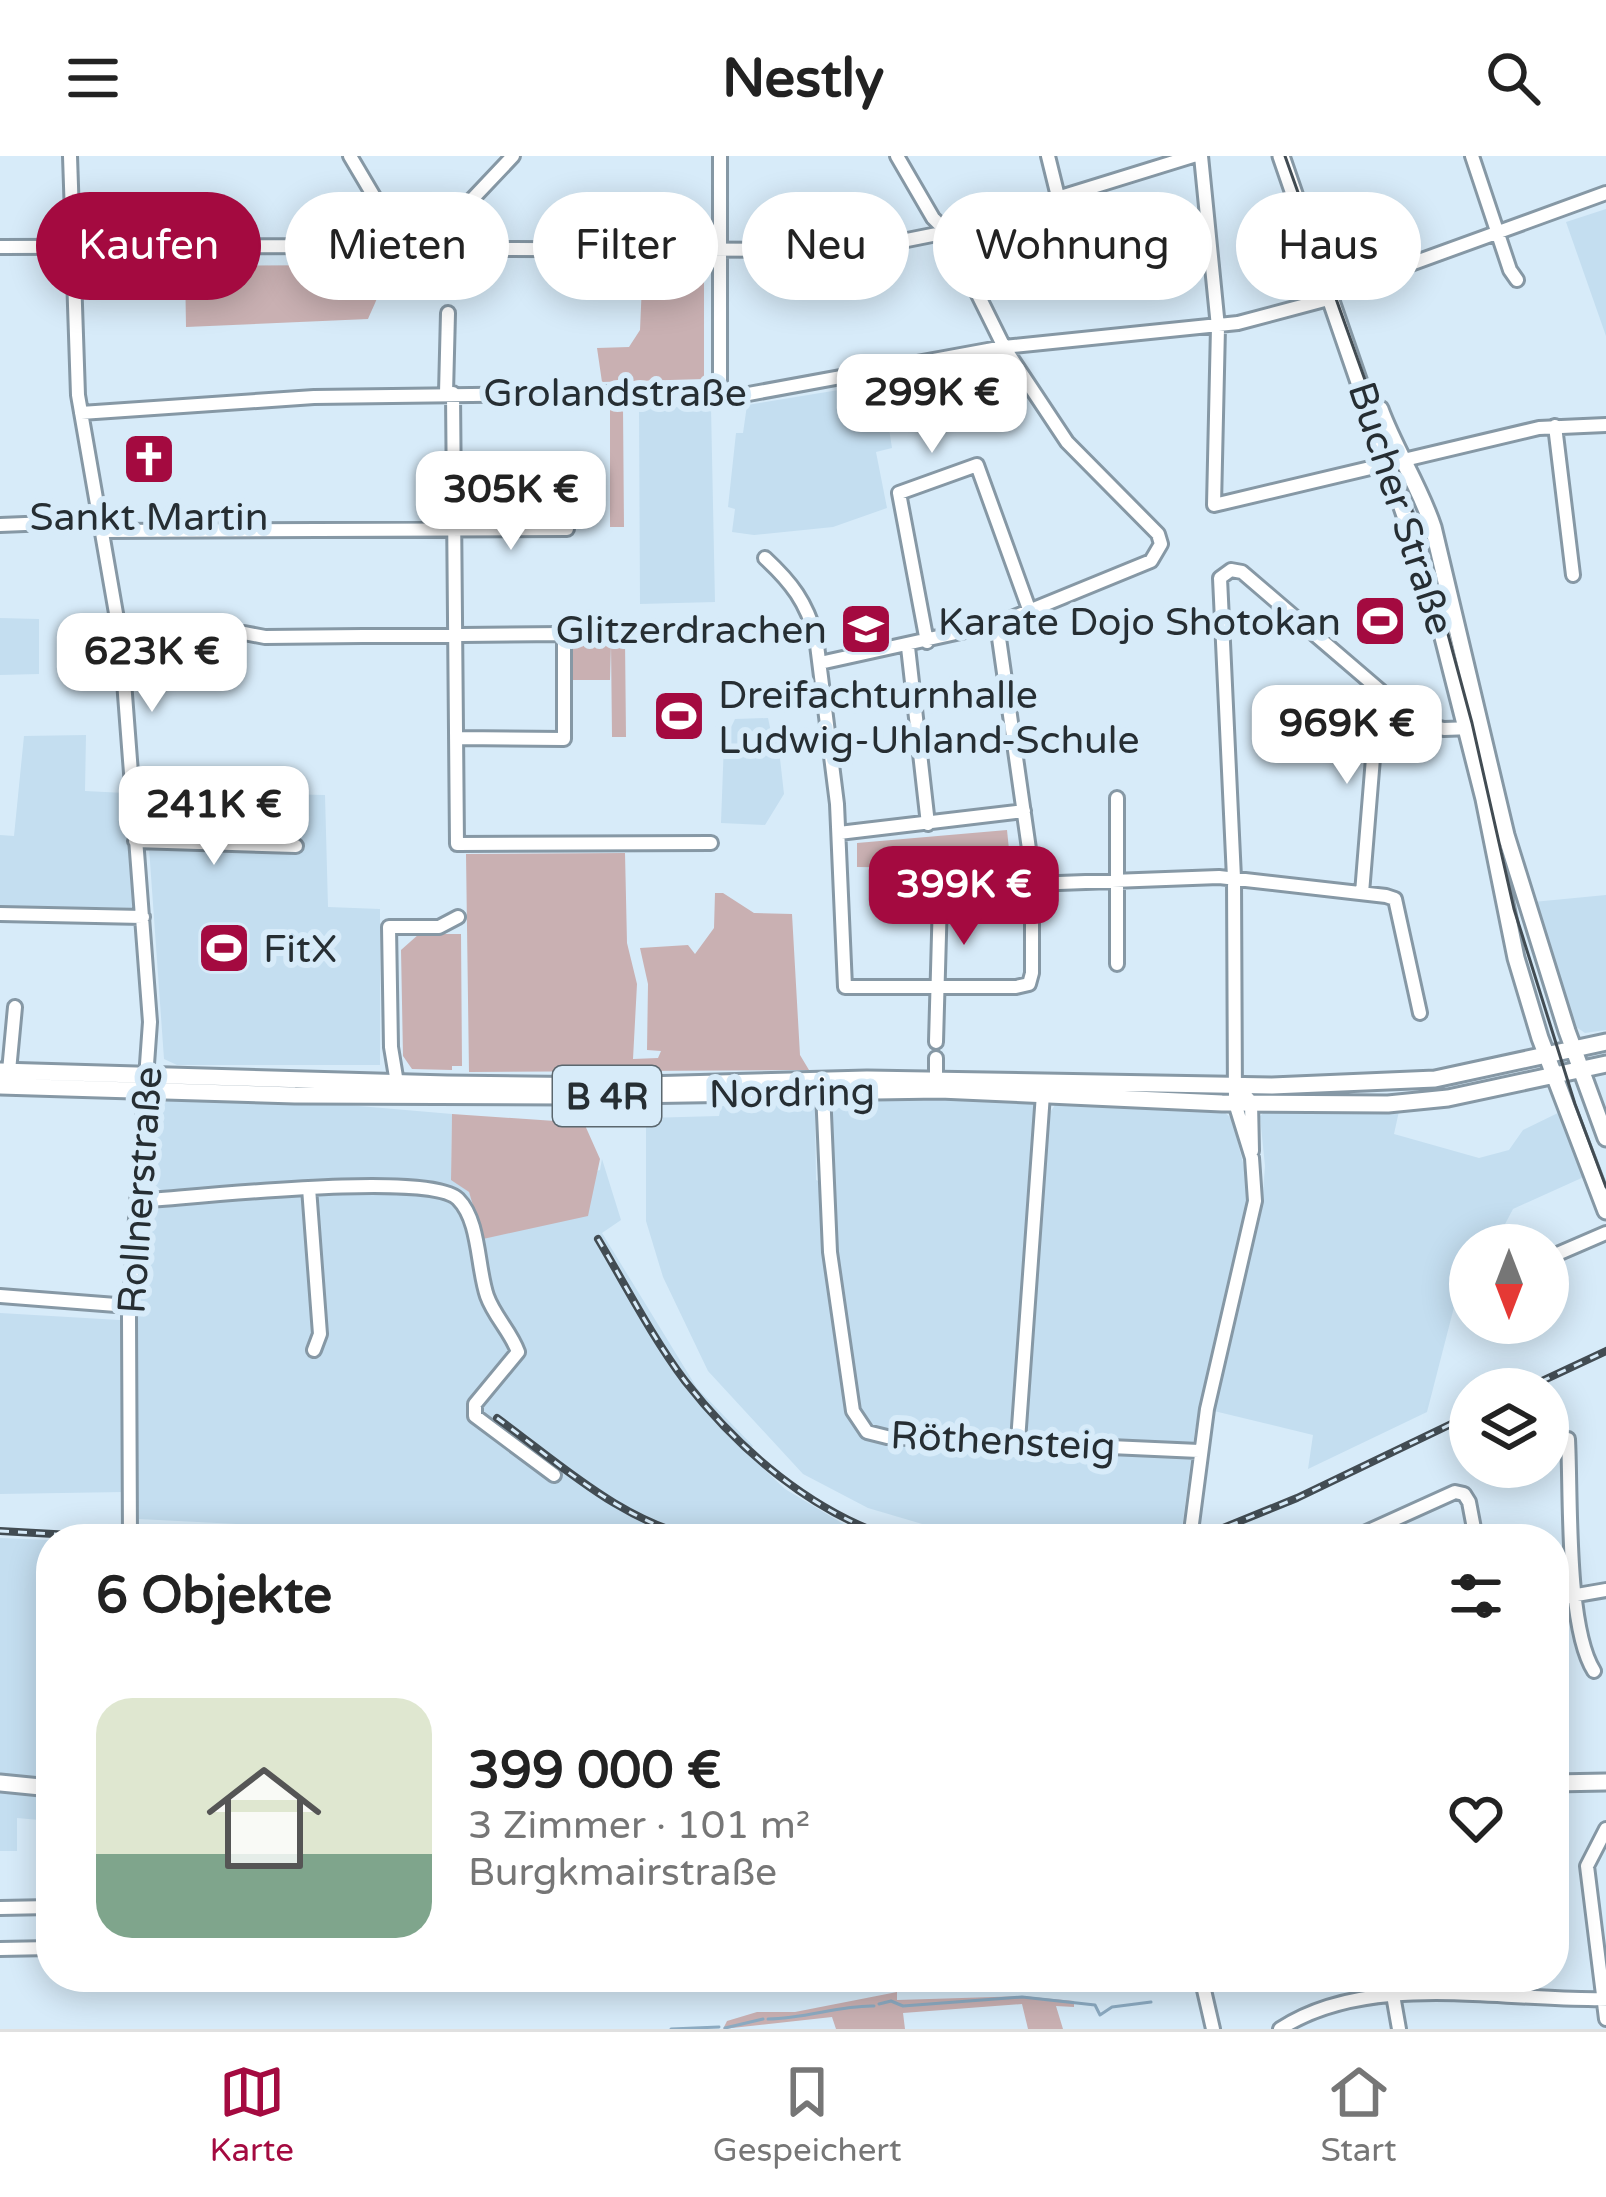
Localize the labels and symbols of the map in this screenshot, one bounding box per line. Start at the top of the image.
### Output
pin: 299K € [834,354,1030,456]
street label: Grolandstraße [483,370,747,417]
street label: Bucher Straße [1338,376,1464,641]
church icon: Sankt Martin [121,431,177,487]
pin: 305K € [413,451,609,553]
place label: Sankt Martin [30,494,268,541]
sports icon: Karate Dojo Shotokan [1352,593,1408,649]
place label: Karate Dojo Shotokan [938,599,1341,646]
school or university icon: Glitzerdrachen [838,601,894,657]
place label: Glitzerdrachen [555,607,827,654]
pin: 623K € [54,613,250,715]
place label: Dreifachturnhalle Ludwig-Uhland-Schule [718,672,1140,764]
pin: 969K € [1249,685,1445,787]
sports icon: Dreifachturnhalle Ludwig-Uhland-Schule [651,688,707,744]
pin: 241K € [116,766,312,868]
pin: 399K € [866,846,1062,948]
sports icon: FitX [196,920,252,976]
place label: FitX [263,926,337,973]
street label: Rollnerstraße [108,1065,173,1315]
road number: B 4R [553,1066,661,1126]
street label: Nordring [708,1069,876,1118]
north arrow [1449,1224,1569,1344]
street label: Röthensteig [889,1412,1117,1471]

